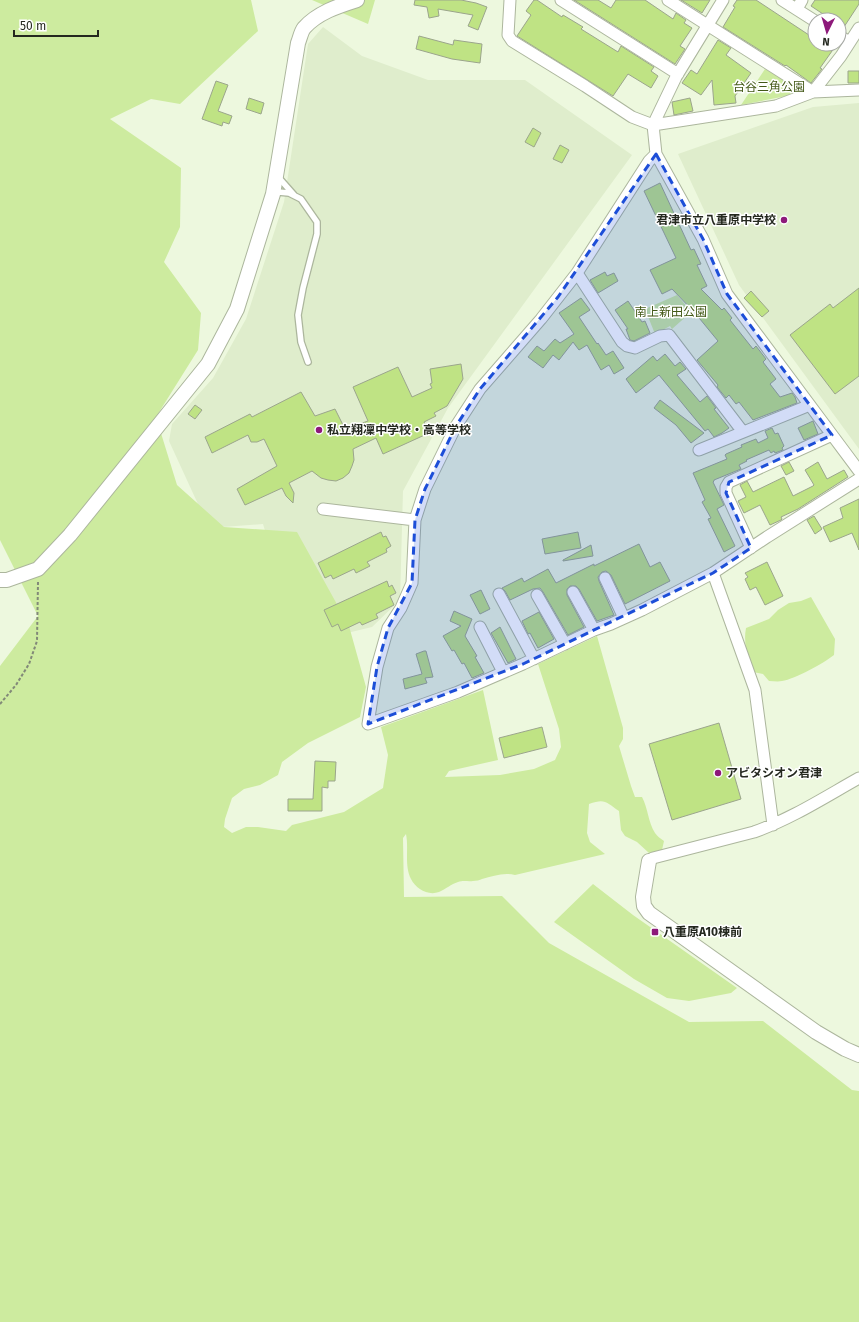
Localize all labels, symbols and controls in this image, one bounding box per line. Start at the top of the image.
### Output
scale bar [14,12,98,38]
north arrow [807,12,847,52]
text: 50 m [20,19,46,33]
text: N [822,35,830,48]
park label: 台谷三角公園 [733,80,805,94]
place label: 君津市立八重原中学校 [656,213,776,227]
marker: 君津市立八重原中学校 [779,215,789,225]
park label: 南上新田公園 [635,305,707,319]
place label: 私立翔凜中学校・高等学校 [327,423,471,437]
marker: 私立翔凜中学校・高等学校 [314,425,324,435]
place label: アビタシオン君津 [726,766,822,780]
marker: アビタシオン君津 [713,768,723,778]
place label: 八重原A10棟前 [663,925,742,939]
marker: 八重原A10棟前 [650,927,660,937]

